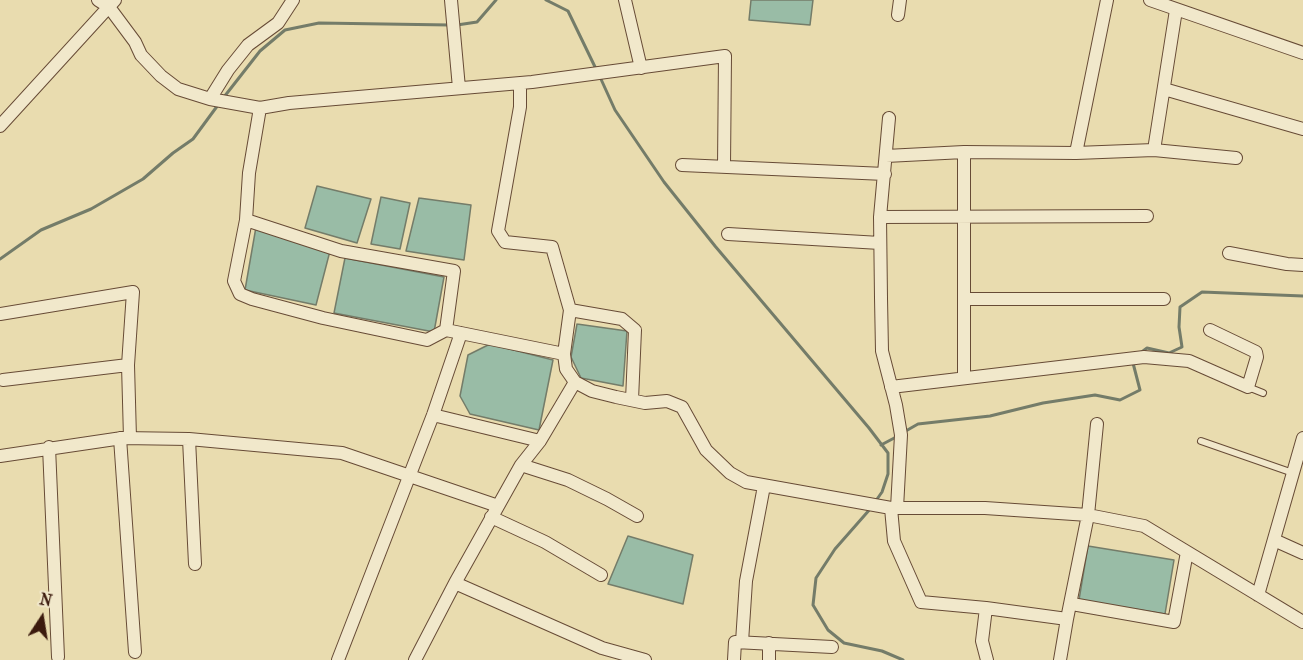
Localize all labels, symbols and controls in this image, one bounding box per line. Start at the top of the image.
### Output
north arrow [12,588,72,648]
text: N [38,589,54,610]

